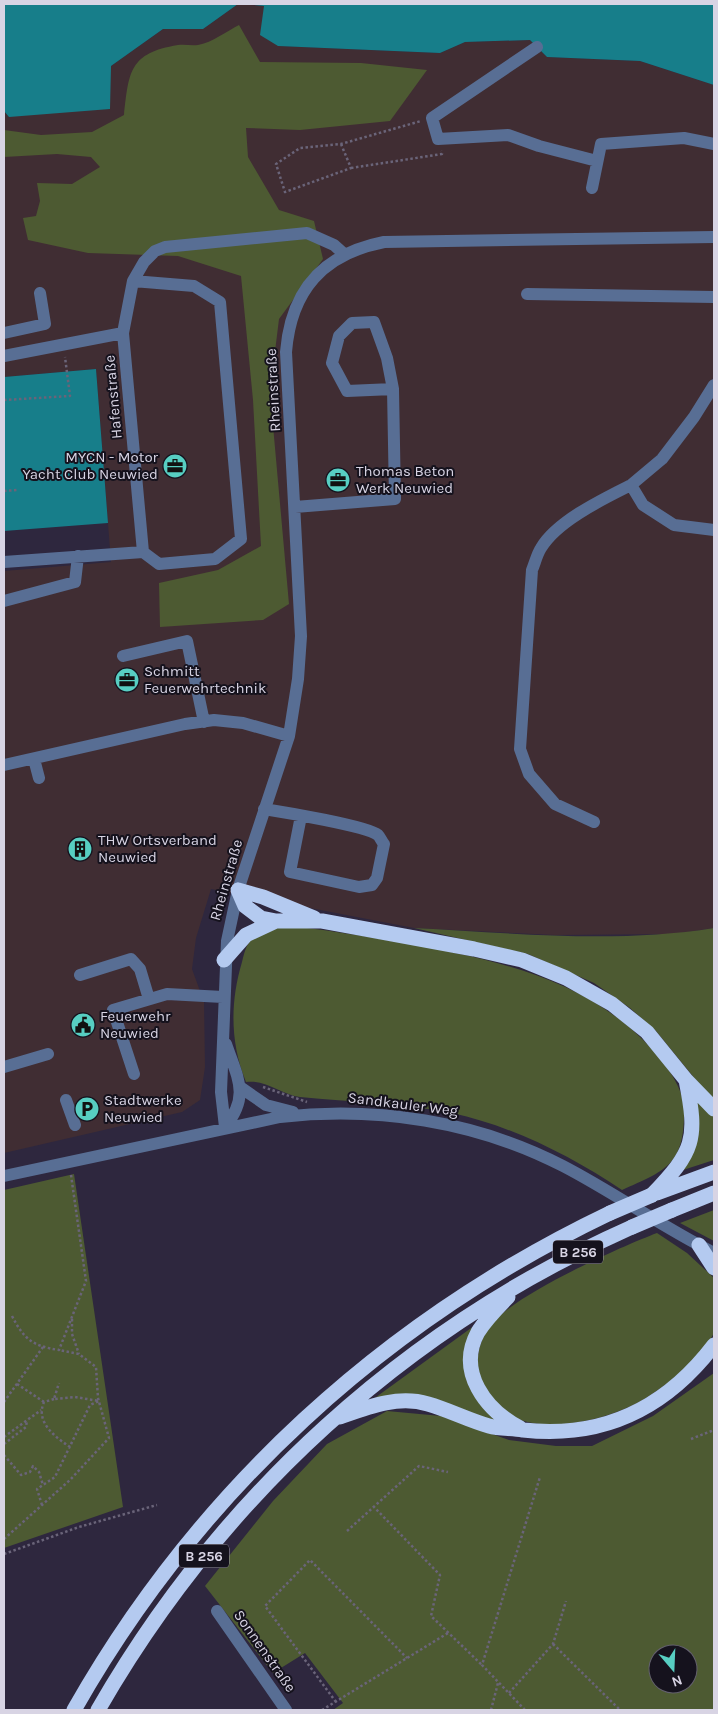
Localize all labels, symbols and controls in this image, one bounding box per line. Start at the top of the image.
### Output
street label: Rheinstraße [262,348,284,432]
street label: Hafenstraße [100,354,126,440]
place label: MYCN - Motor Yacht Club Neuwied [23,448,159,483]
office icon: MYCN - Motor Yacht Club Neuwied [162,453,188,479]
place label: Thomas Beton Werk Neuwied [356,462,454,497]
office icon: Thomas Beton Werk Neuwied [325,467,351,493]
place label: Schmitt Feuerwehrtechnik [144,662,267,697]
office icon: Schmitt Feuerwehrtechnik [114,667,140,693]
place label: THW Ortsverband Neuwied [98,831,217,866]
building icon: THW Ortsverband Neuwied [67,836,93,862]
street label: Rheinstraße [206,837,246,923]
place label: Feuerwehr Neuwied [100,1007,171,1042]
public building icon: Feuerwehr Neuwied [70,1012,96,1038]
street label: Sandkauler Weg [347,1088,460,1120]
place label: Stadtwerke Neuwied [104,1091,182,1126]
parking icon: Stadtwerke Neuwied [74,1096,100,1122]
road number: B 256 [553,1240,603,1264]
road number: B 256 [179,1544,229,1568]
street label: Sonnenstraße [230,1606,300,1696]
north arrow [648,1644,698,1694]
text: N [670,1671,685,1690]

